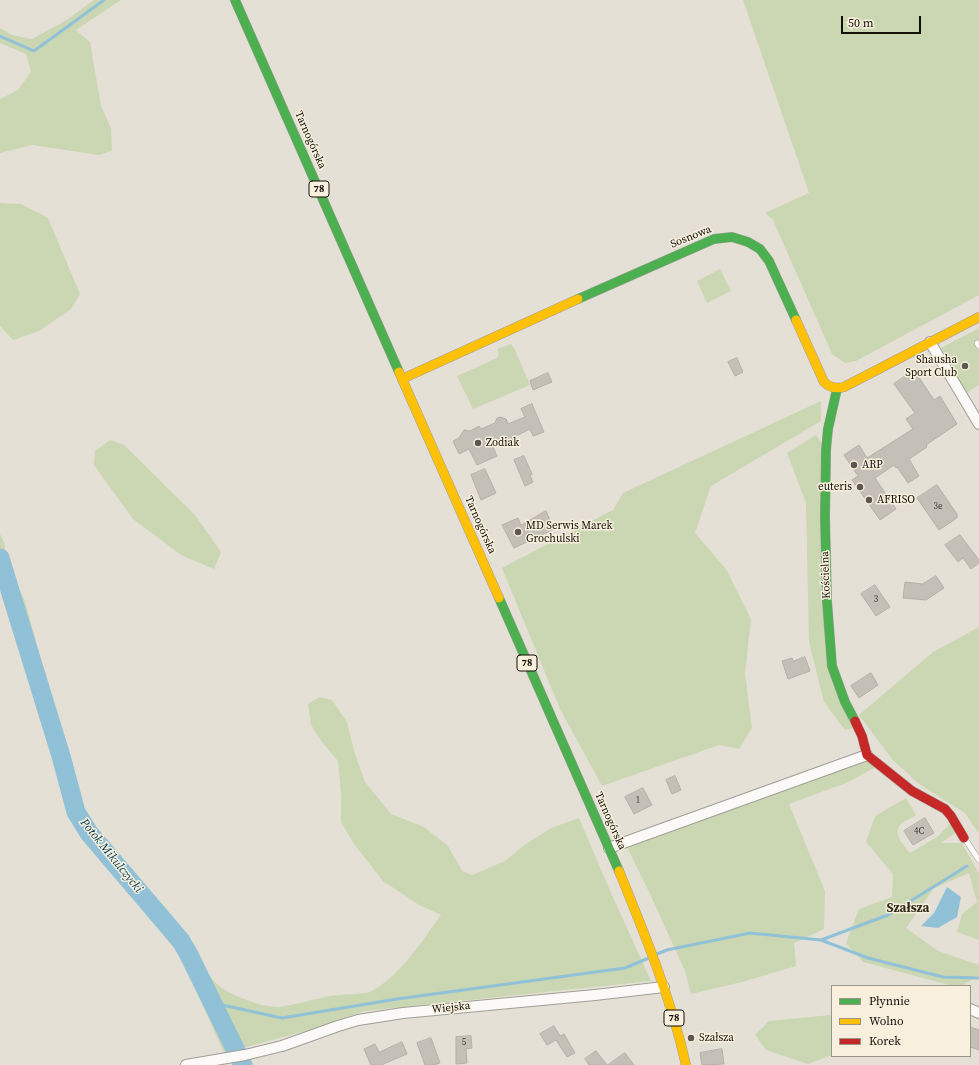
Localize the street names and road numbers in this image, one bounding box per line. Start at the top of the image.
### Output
street label: Tarnogórska [291,109,329,171]
road number: 78 [309,181,329,197]
street label: Sosnowa [669,223,713,251]
street label: Tarnogórska [461,494,499,556]
street label: Kościelna [819,551,833,599]
road number: 78 [517,655,537,671]
street label: Tarnogórska [591,790,629,852]
street label: Wiejska [431,999,471,1017]
road number: 78 [664,1010,684,1026]

